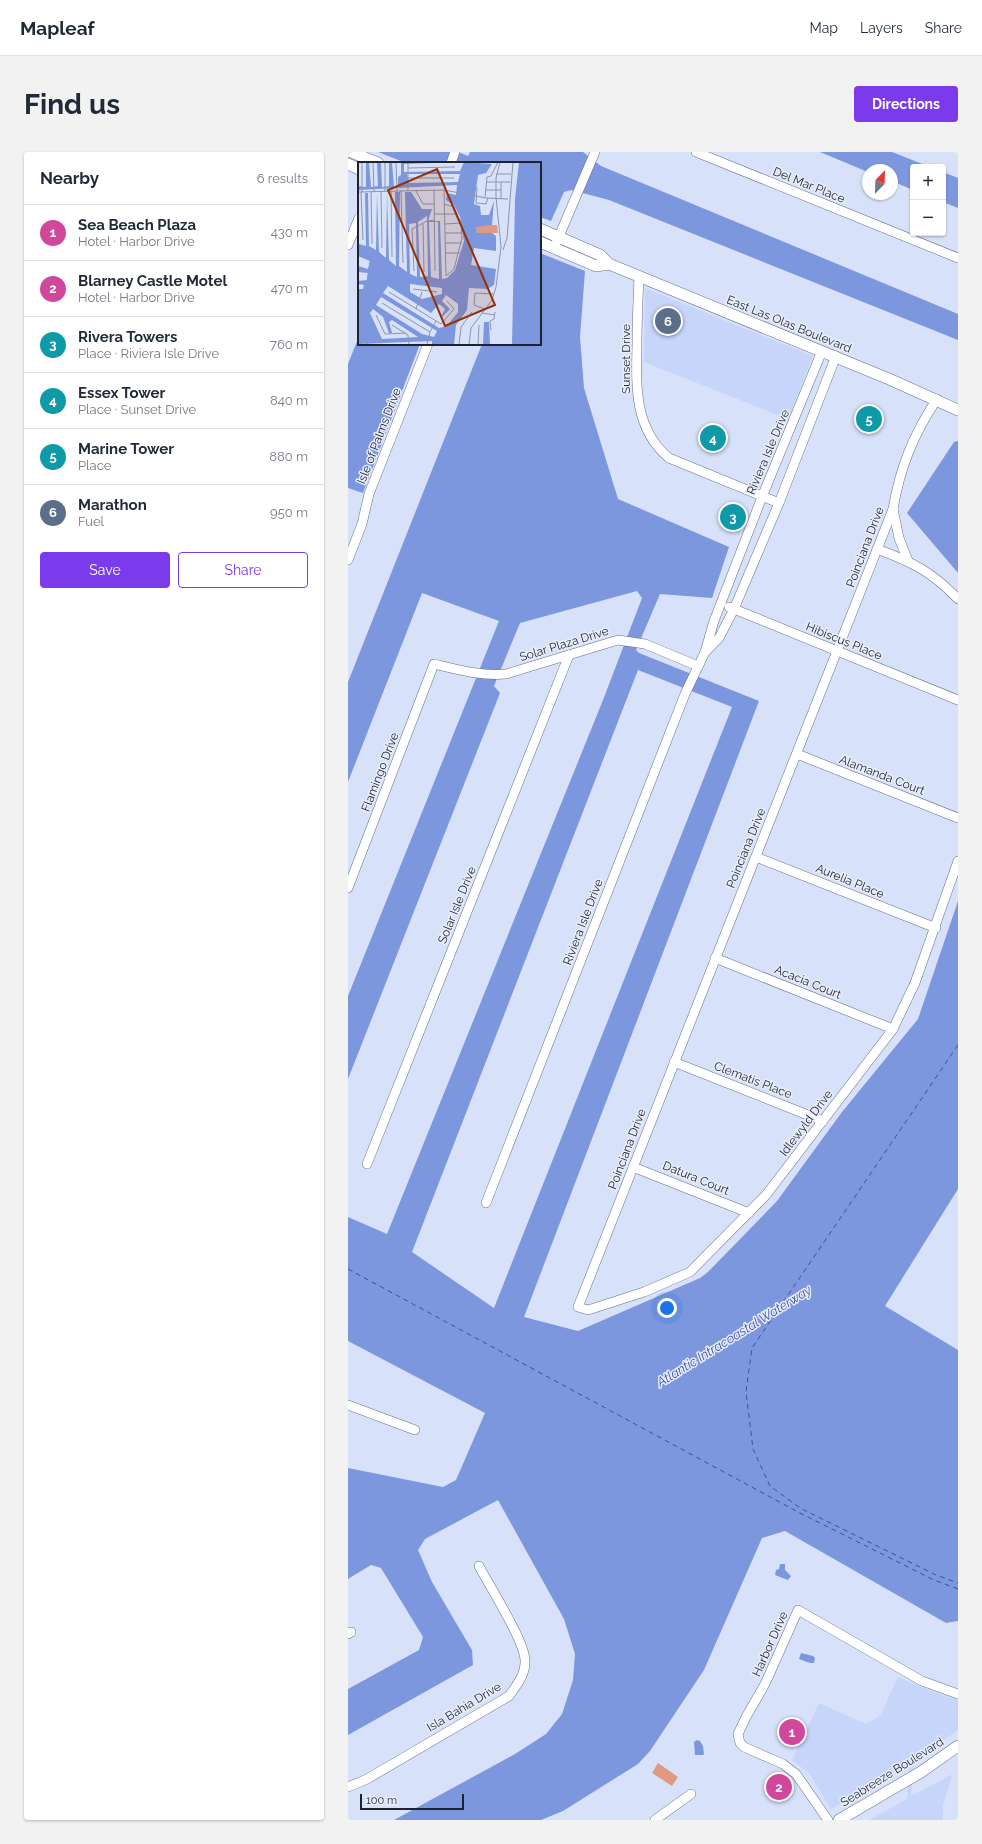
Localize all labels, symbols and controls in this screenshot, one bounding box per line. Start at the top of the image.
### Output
text: Mapleaf [20,17,95,39]
text: Map [810,20,838,36]
text: Layers [860,20,903,36]
text: Share [925,20,962,36]
button: Directions [854,86,958,122]
text: Find us [24,88,120,121]
inset map [358,162,541,345]
street label: Del Mar Place [771,164,847,206]
north arrow [862,164,898,200]
map controls [910,164,946,236]
button: + [910,164,946,200]
text: Nearby [40,168,99,188]
text: 6 results [257,171,308,186]
button: − [910,200,946,236]
text: Sea Beach Plaza [78,216,196,234]
text: 1 [50,225,56,240]
text: 430 m [271,225,308,240]
text: Hotel · Harbor Drive [78,234,195,249]
text: Blarney Castle Motel [78,272,227,290]
text: 2 [49,281,57,296]
text: 470 m [271,281,308,296]
text: Hotel · Harbor Drive [78,290,195,305]
street label: East Las Olas Boulevard [725,293,853,355]
pin: 6 [655,306,681,336]
street label: Sunset Drive [619,324,633,394]
text: Rivera Towers [78,328,177,346]
text: 3 [49,337,57,352]
text: 760 m [270,337,308,352]
text: Place · Riviera Isle Drive [78,346,219,361]
text: Essex Tower [78,384,165,402]
street label: Isle of Palms Drive [354,386,404,486]
text: 4 [49,393,57,408]
text: 840 m [270,393,308,408]
text: Place · Sunset Drive [78,402,196,417]
pin: 5 [856,404,882,434]
street label: Riviera Isle Drive [744,407,792,497]
pin: 4 [700,423,726,453]
text: Marine Tower [78,440,174,458]
text: 5 [49,449,57,464]
text: 880 m [269,449,308,464]
text: Place [78,458,111,473]
text: Marathon [78,496,147,514]
pin: 3 [720,502,746,532]
text: 6 [49,505,57,520]
text: 950 m [270,505,308,520]
street label: Poinciana Drive [843,505,887,589]
text: Fuel [78,514,104,529]
button: Save [40,552,170,588]
button: Share [178,552,308,588]
street label: Hibiscus Place [804,619,884,663]
street label: Solar Plaza Drive [518,624,610,664]
street label: Flamingo Drive [358,730,402,814]
street label: Alamanda Court [837,752,927,798]
street label: Poinciana Drive [724,806,768,890]
street label: Aurelia Place [814,861,886,901]
street label: Solar Isle Drive [435,864,479,946]
street label: Riviera Isle Drive [560,877,606,967]
street label: Acacia Court [773,962,843,1002]
street label: Clematis Place [712,1059,794,1101]
street label: Idlewyld Drive [777,1087,835,1159]
street label: Poinciana Drive [605,1107,649,1191]
street label: Datura Court [661,1158,731,1198]
water label: Atlantic Intracoastal Waterway [653,1282,815,1390]
your location [657,1298,677,1318]
street label: Harbor Drive [749,1609,791,1679]
street label: Isla Bahia Drive [424,1679,504,1735]
pin: 1 [779,1717,805,1747]
street label: Seabreeze Boulevard [838,1735,946,1809]
pin: 2 [766,1772,792,1802]
scale bar [360,1792,464,1811]
text: 100 m [366,1794,397,1807]

